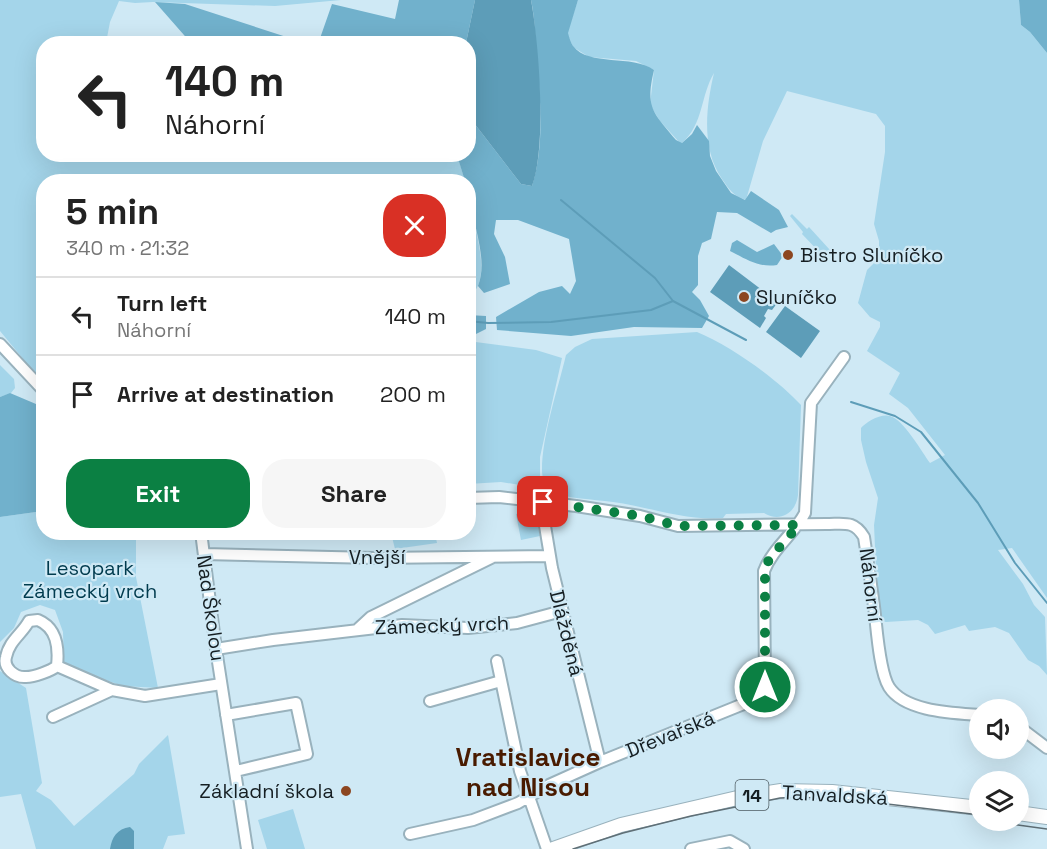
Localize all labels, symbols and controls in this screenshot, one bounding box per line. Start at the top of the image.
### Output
text: 140 m [165,55,284,108]
icon: left [66,60,144,138]
text: Náhorní [165,107,265,142]
text: 5 min [66,189,159,235]
button: close [383,194,446,257]
text: 340 m · 21:32 [66,235,189,261]
place label: Bistro Sluníčko [800,242,943,268]
marker: Bistro Sluníčko [781,248,795,262]
place label: Sluníčko [756,284,837,310]
text: Turn left [117,289,207,317]
marker: Sluníčko [737,290,751,304]
icon: left [66,300,99,333]
text: 140 m [384,302,446,330]
text: Náhorní [117,317,191,343]
icon: arrive [66,378,99,411]
text: Arrive at destination [117,380,334,408]
text: 200 m [380,380,446,408]
button: Exit [66,459,250,528]
button: Share [262,459,446,528]
pin [517,476,568,527]
icon: arrive [526,485,559,518]
street label: Vnější [349,544,405,570]
street label: Náhorní [854,547,888,623]
street label: Nad Školou [191,553,231,663]
park label: Lesopark Zámecký vrch [23,555,157,604]
street label: Dlážděná [544,587,590,679]
street label: Zámecký vrch [374,610,510,640]
position arrow [733,655,797,719]
map controls [969,699,1029,831]
button: sound [969,699,1029,759]
street label: Dřevařská [622,704,718,764]
district label: Vratislavice nad Nisou [456,740,600,804]
button: layers [969,771,1029,831]
place label: Základní škola [199,778,334,804]
street label: Tanvaldská [781,779,889,811]
road number: 14 [736,780,768,810]
marker: Základní škola [339,784,353,798]

